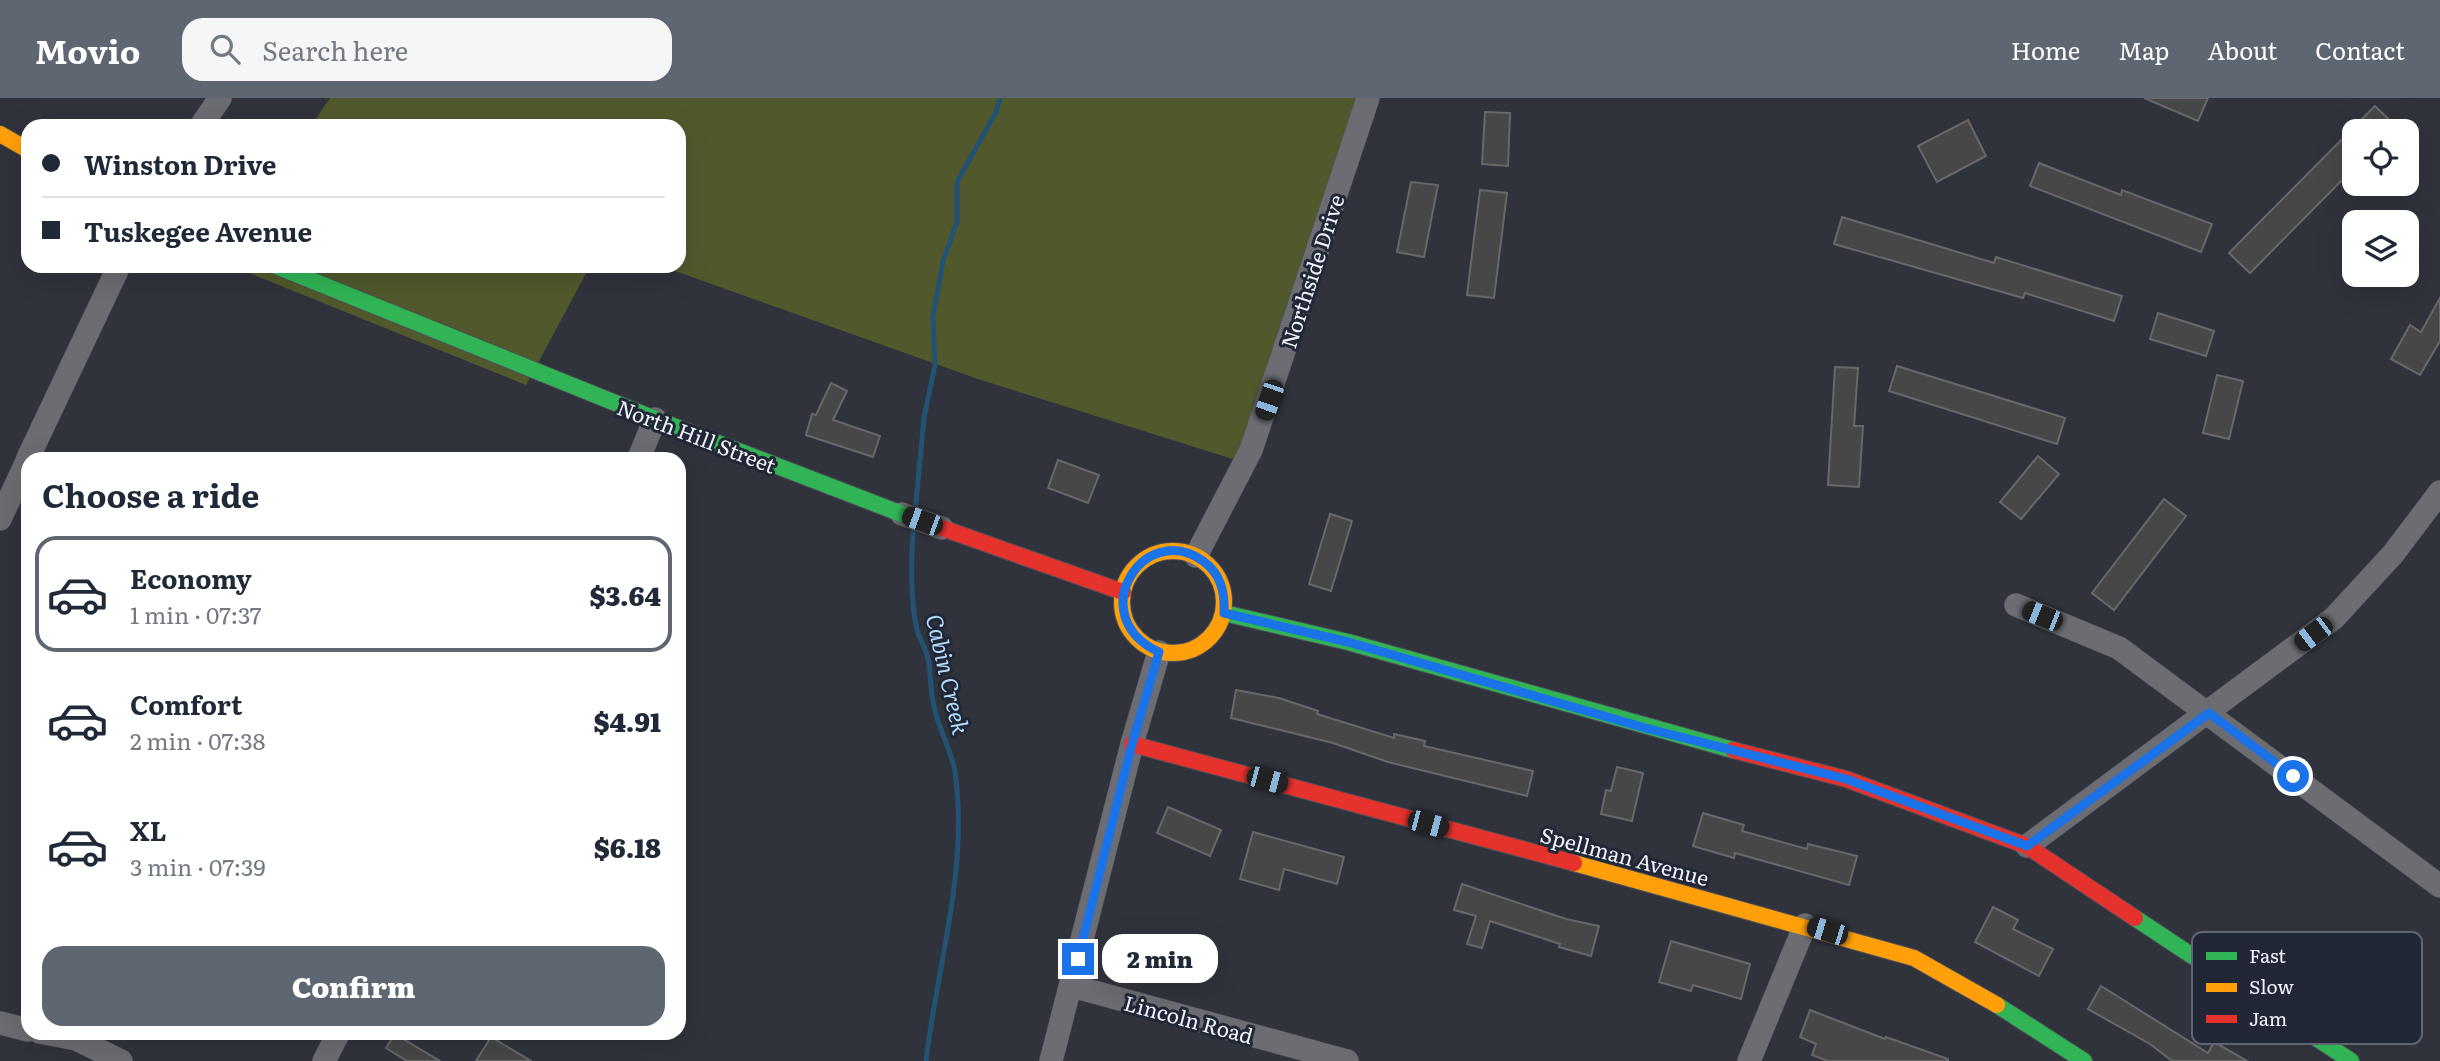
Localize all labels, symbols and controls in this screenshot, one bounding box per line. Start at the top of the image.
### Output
search box [182,18,672,81]
text: Movio [35,25,140,74]
icon: search [206,30,244,68]
text: Search here [262,30,408,69]
text: Home [2011,32,2080,67]
text: Map [2118,32,2169,67]
text: About [2207,32,2277,67]
text: Contact [2315,32,2405,67]
map controls [2342,119,2419,287]
button: locate [2342,119,2419,196]
text: Winston Drive [84,144,277,183]
street label: Northside Drive [1272,190,1351,352]
button: layers [2342,210,2419,287]
text: Tuskegee Avenue [84,211,312,250]
car [1253,377,1286,423]
street label: North Hill Street [613,390,781,480]
text: Choose a ride [42,470,259,518]
car [899,504,946,538]
text: Economy [130,558,252,597]
icon: car [46,563,109,626]
text: $3.64 [589,575,661,614]
text: 1 min · 07:37 [130,597,261,631]
car [2019,598,2066,634]
water label: Cabin Creek [919,610,979,738]
car [2290,613,2337,655]
text: Comfort [130,684,242,723]
icon: car [46,689,109,752]
text: $4.91 [593,701,661,740]
text: 2 min · 07:38 [130,723,265,757]
route start [2277,760,2309,792]
car [1244,764,1291,796]
car [1405,808,1452,840]
text: XL [130,810,167,849]
icon: car [46,815,109,878]
street label: Spellman Avenue [1537,818,1713,892]
text: $6.18 [594,827,661,866]
text: 3 min · 07:39 [130,849,266,883]
car [1804,915,1851,947]
legend [2192,932,2422,1044]
callout: 2 min [1102,934,1218,984]
text: 2 min [1127,941,1193,975]
text: Fast [2249,941,2286,969]
route end [1062,943,1094,975]
button: Confirm [42,946,665,1026]
text: Slow [2249,972,2294,1000]
street label: Lincoln Road [1121,986,1257,1050]
text: Jam [2249,1004,2287,1032]

